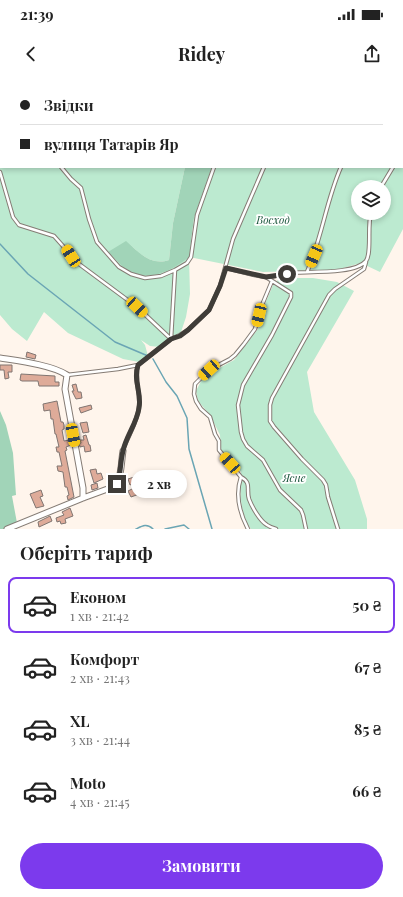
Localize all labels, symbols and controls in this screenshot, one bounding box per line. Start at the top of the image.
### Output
text: 21:39 [20,4,54,24]
text: Ridey [178,42,225,66]
icon: back [20,43,42,65]
icon: share [361,43,383,65]
text: Звідки [44,95,94,115]
text: вулиця Татарів Яр [44,134,179,154]
map controls [351,180,391,220]
button: layers [351,180,391,220]
park label: Восход [255,212,290,227]
car [59,243,83,269]
car [304,243,324,269]
route start [278,265,296,283]
car [124,294,150,320]
car [250,302,268,328]
car [196,358,222,382]
car [65,422,81,448]
car [218,450,242,476]
callout: 2 хв [131,470,187,498]
park label: Ясне [282,470,306,485]
route end [108,475,126,493]
text: 2 хв [147,475,171,492]
text: Оберіть тариф [20,541,153,565]
icon: car [22,587,58,623]
text: Економ [70,587,126,607]
text: 50 ₴ [353,595,381,615]
text: 1 хв · 21:42 [70,607,129,624]
icon: car [22,649,58,685]
text: Комфорт [70,649,139,669]
text: 67 ₴ [354,657,381,677]
text: 2 хв · 21:43 [70,669,130,686]
icon: car [22,711,58,747]
text: XL [70,711,90,731]
text: 85 ₴ [354,719,381,739]
text: 3 хв · 21:44 [70,731,130,748]
icon: car [22,773,58,809]
text: Moto [70,773,106,793]
text: 66 ₴ [352,781,381,801]
text: 4 хв · 21:45 [70,793,130,810]
button: Замовити [20,843,383,889]

